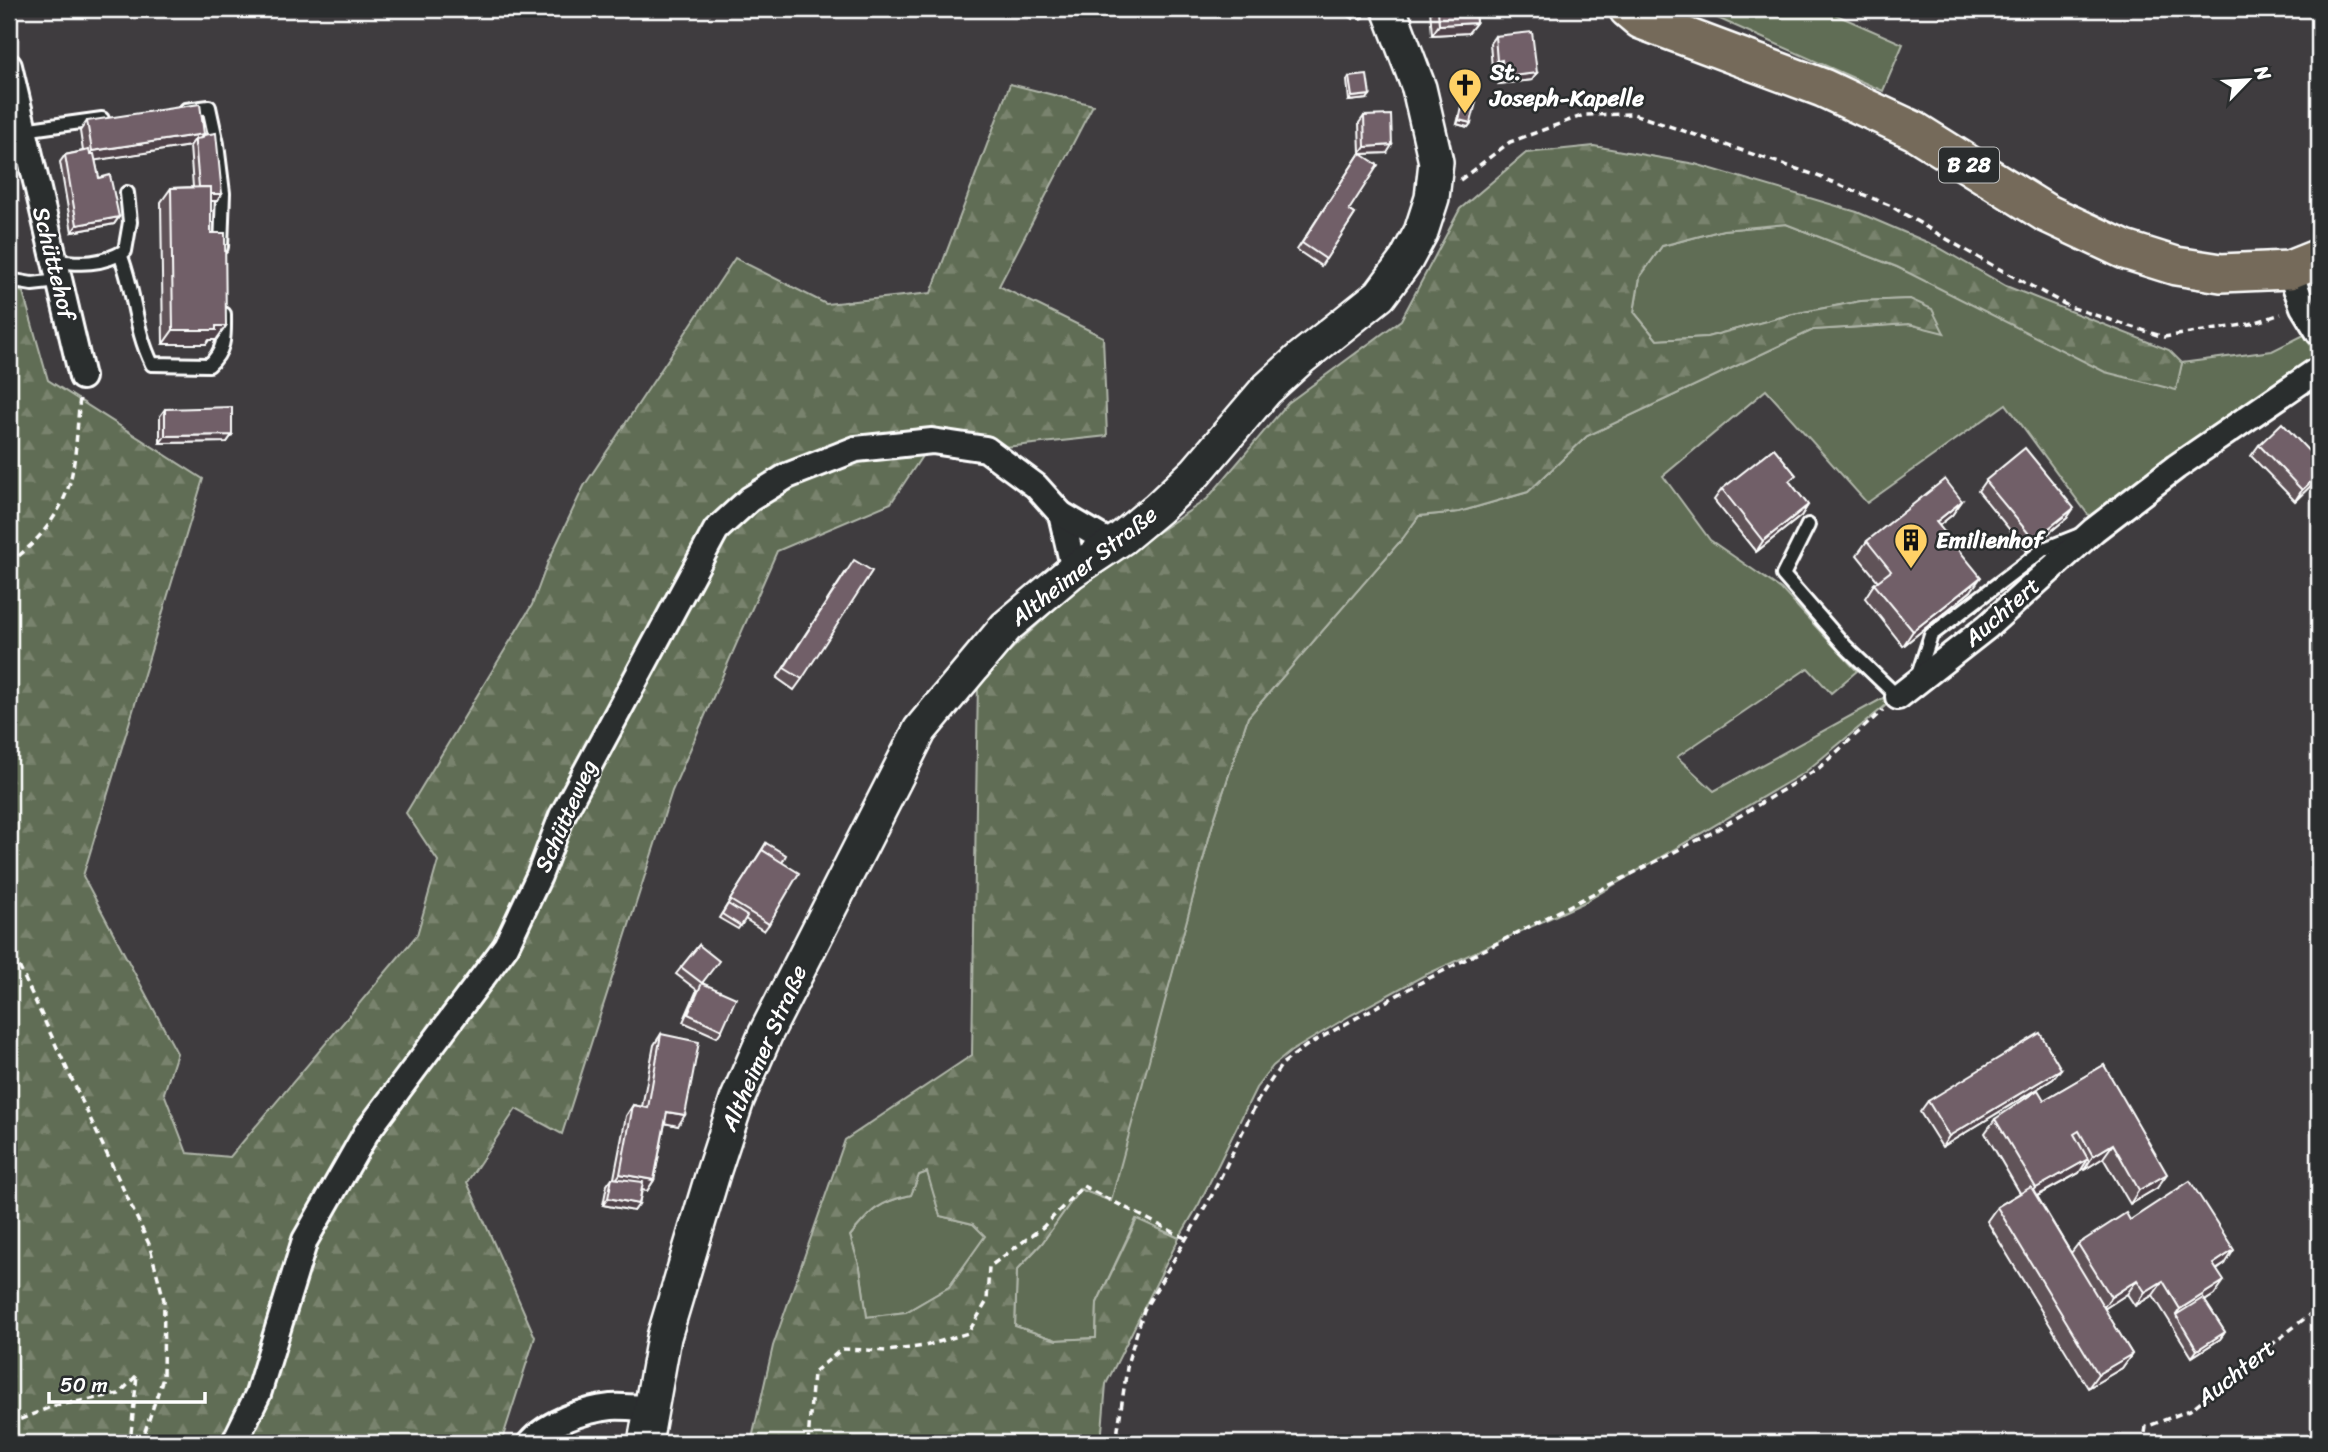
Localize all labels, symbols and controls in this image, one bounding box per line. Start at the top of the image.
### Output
north arrow [2212,46,2282,116]
place label: St. Joseph-Kapelle [1488,52,1644,119]
text: N [2245,59,2281,87]
church icon: St. Joseph-Kapelle [1446,66,1484,115]
road number: B 28 [1939,148,1999,182]
street label: Schüttehof [20,202,88,327]
street label: Altheimer Straße [1000,495,1167,638]
place label: Emilienhof [1936,520,2046,561]
building icon: Emilienhof [1892,521,1930,570]
street label: Auchtert [1953,567,2050,658]
street label: Schütteweg [523,752,609,879]
street label: Altheimer Straße [709,958,819,1139]
street label: Auchtert [2187,1329,2285,1418]
scale bar [49,1361,205,1405]
text: 50 m [60,1366,108,1404]

